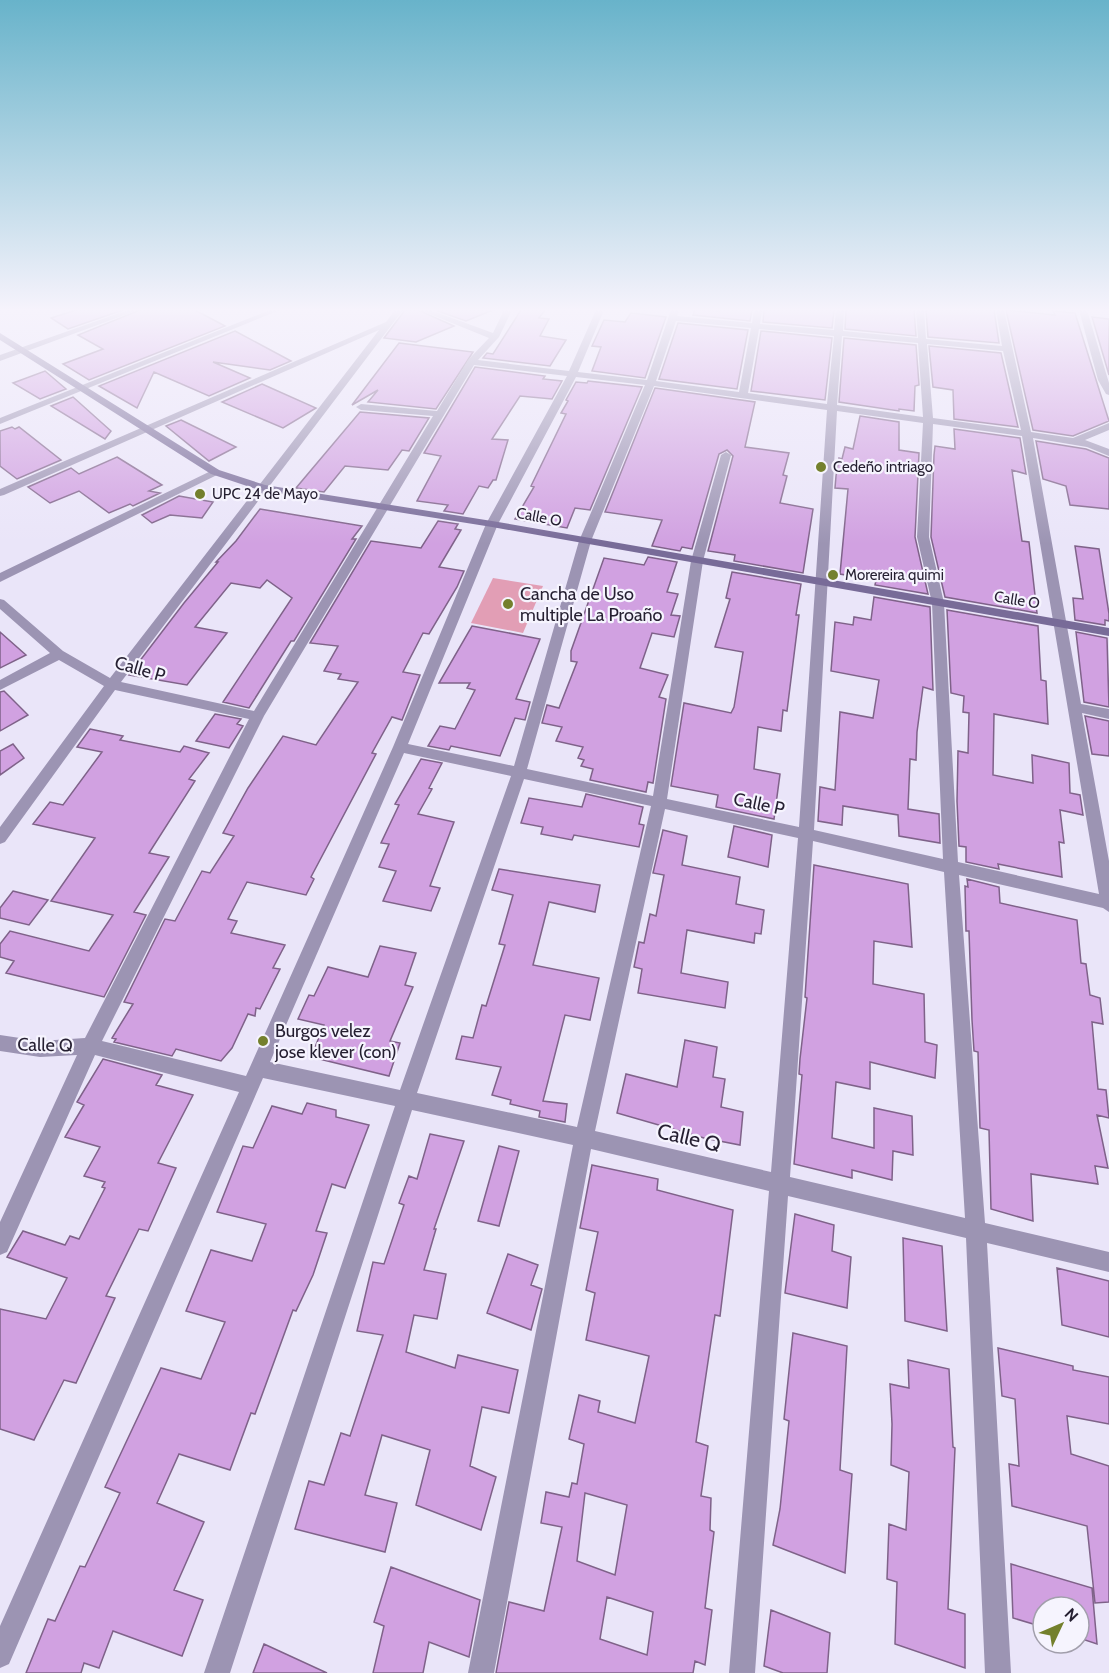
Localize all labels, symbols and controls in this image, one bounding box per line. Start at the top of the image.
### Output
place label: Cedeño intriago [833,458,933,476]
marker: Cedeño intriago [814,460,828,474]
place label: UPC 24 de Mayo [212,485,318,503]
marker: UPC 24 de Mayo [193,487,207,501]
street label: Calle O [515,504,563,530]
place label: Morereira quimi [845,566,944,584]
marker: Morereira quimi [826,568,840,582]
place label: Cancha de Uso multiple La Proaño [520,583,663,626]
street label: Calle O [993,588,1041,612]
marker: Cancha de Uso multiple La Proaño [501,597,515,611]
street label: Calle P [112,651,168,687]
street label: Calle P [731,788,787,820]
place label: Burgos velez jose klever (con) [274,1020,397,1063]
street label: Calle Q [17,1034,73,1056]
marker: Burgos velez jose klever (con) [256,1034,270,1048]
street label: Calle Q [655,1118,723,1157]
north arrow [1031,1595,1091,1655]
text: N [1061,1604,1082,1626]

